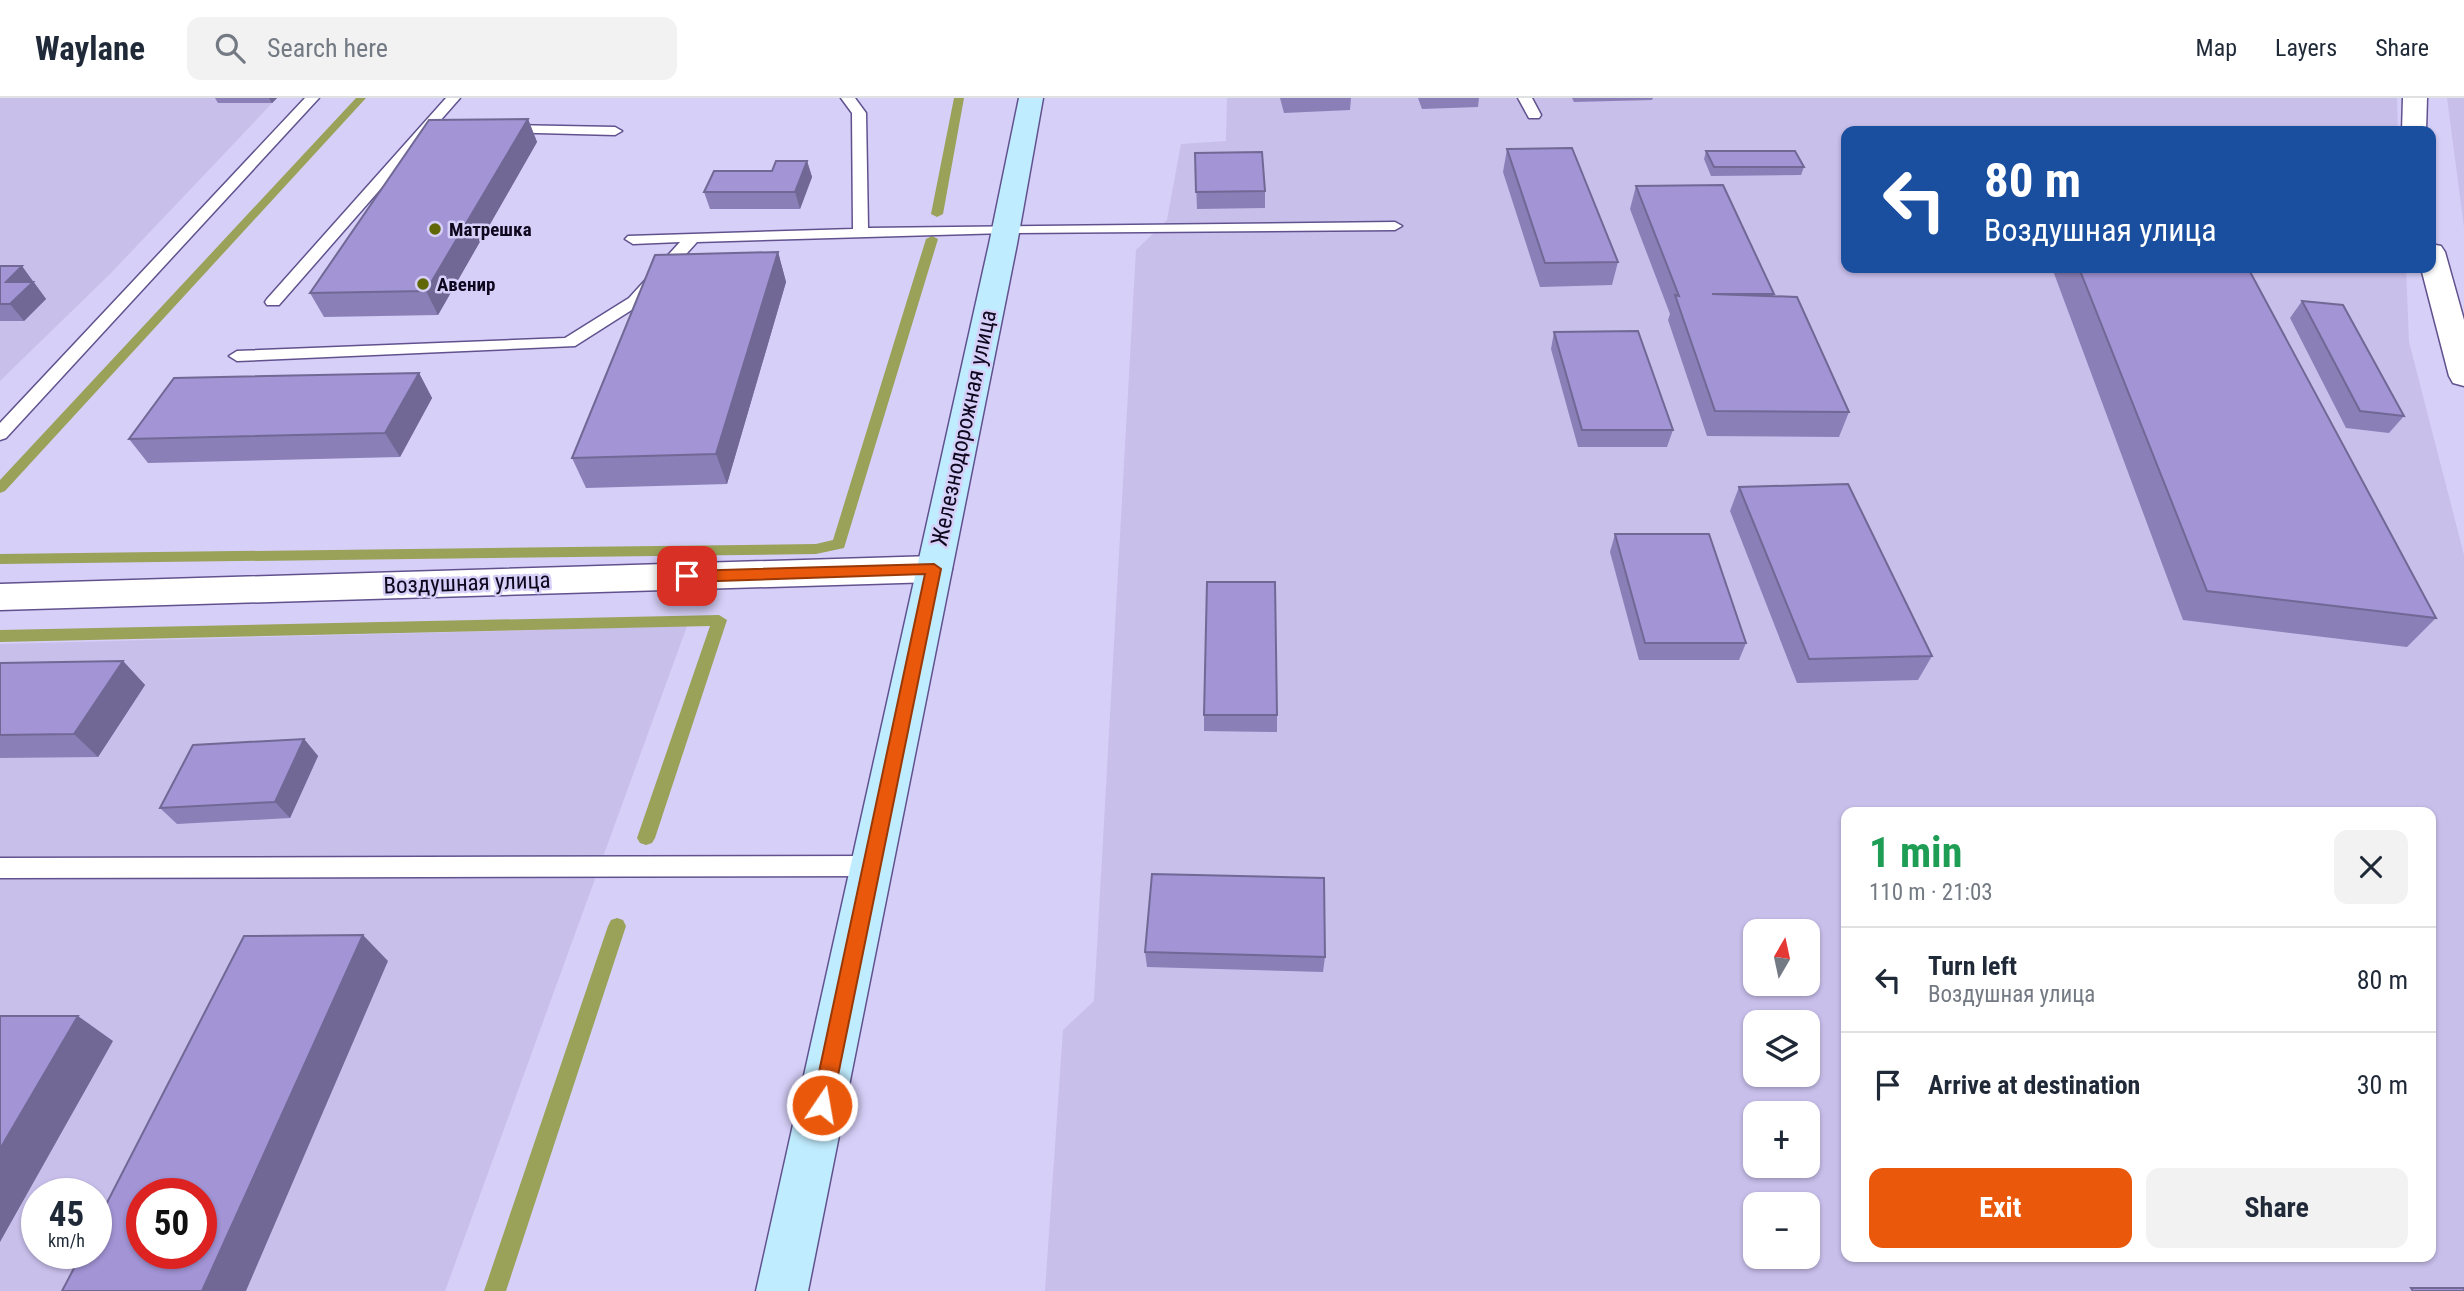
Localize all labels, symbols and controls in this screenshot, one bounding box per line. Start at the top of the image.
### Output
search box [187,17,677,80]
text: Waylane [35,29,145,68]
icon: search [211,29,249,67]
text: Search here [267,33,388,63]
text: Map [2196,34,2237,62]
text: Layers [2275,34,2337,62]
text: Share [2375,34,2429,62]
text: 80 m [1984,152,2081,209]
icon: left [1869,154,1960,245]
text: Воздушная улица [1984,211,2217,249]
place label: Матрешка [449,218,532,241]
marker: Матрешка [427,221,443,237]
place label: Авенир [437,273,495,296]
marker: Авенир [415,276,431,292]
street label: Железнодорожная улица [926,308,1002,548]
pin [657,546,717,606]
icon: arrive [668,557,706,595]
street label: Воздушная улица [383,567,551,599]
text: 1 min [1869,828,1962,877]
button: close [2334,830,2408,904]
text: 110 m · 21:03 [1869,879,1993,906]
north arrow [1743,919,1820,996]
map controls [1743,919,1820,1269]
text: Turn left [1928,951,2017,981]
icon: left [1869,961,1907,999]
text: 80 m [2357,965,2408,995]
text: Воздушная улица [1928,981,2095,1008]
button: layers [1743,1010,1820,1087]
icon: arrive [1869,1066,1907,1104]
position arrow [785,1068,859,1142]
text: Arrive at destination [1928,1070,2140,1100]
text: 30 m [2357,1070,2408,1100]
button: + [1743,1101,1820,1178]
button: Exit [1869,1168,2132,1248]
button: Share [2146,1168,2408,1248]
speed limit sign: 50 [126,1178,217,1269]
button: − [1743,1192,1820,1269]
text: 45 [49,1194,84,1235]
text: km/h [48,1230,85,1251]

